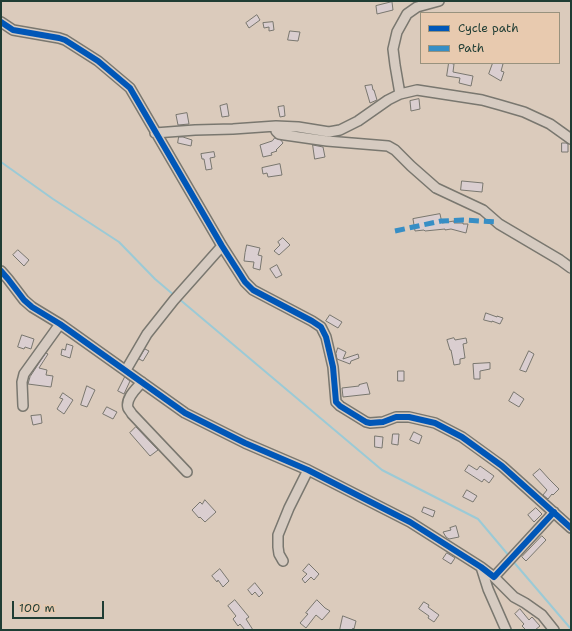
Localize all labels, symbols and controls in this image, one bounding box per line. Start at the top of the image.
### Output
legend [420,12,560,64]
text: Cycle path [458,20,519,36]
text: Path [458,40,484,56]
scale bar [14,593,106,619]
text: 100 m [19,600,55,616]

